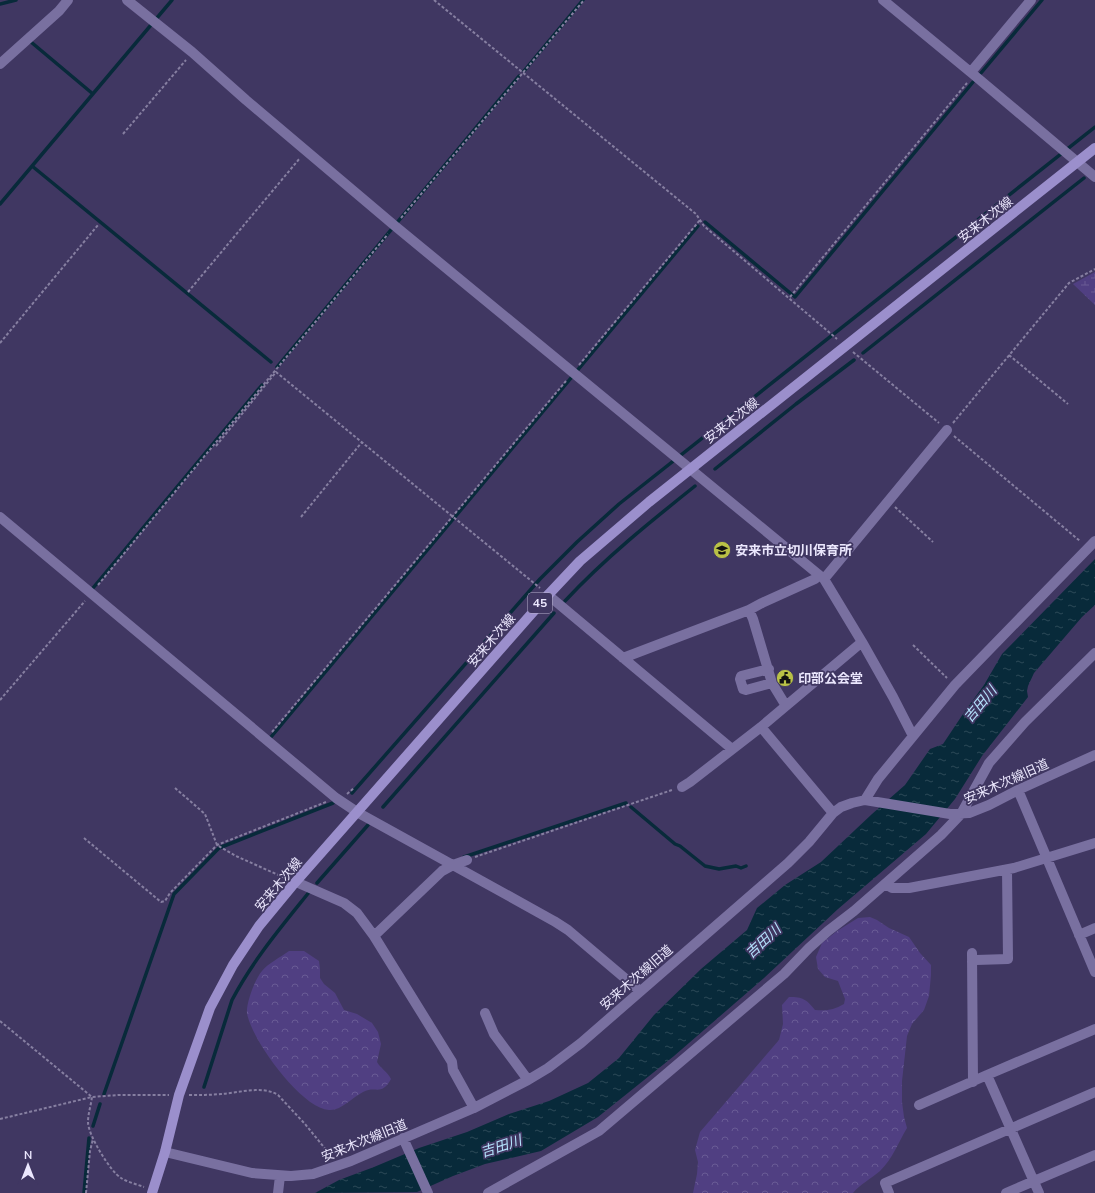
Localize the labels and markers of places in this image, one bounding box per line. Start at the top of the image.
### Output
school or university icon: 安来市立切川保育所 [712,540,732,560]
place label: 安来市立切川保育所 [735,542,852,560]
public building icon: 印部公会堂 [775,668,795,688]
place label: 印部公会堂 [798,670,863,688]

